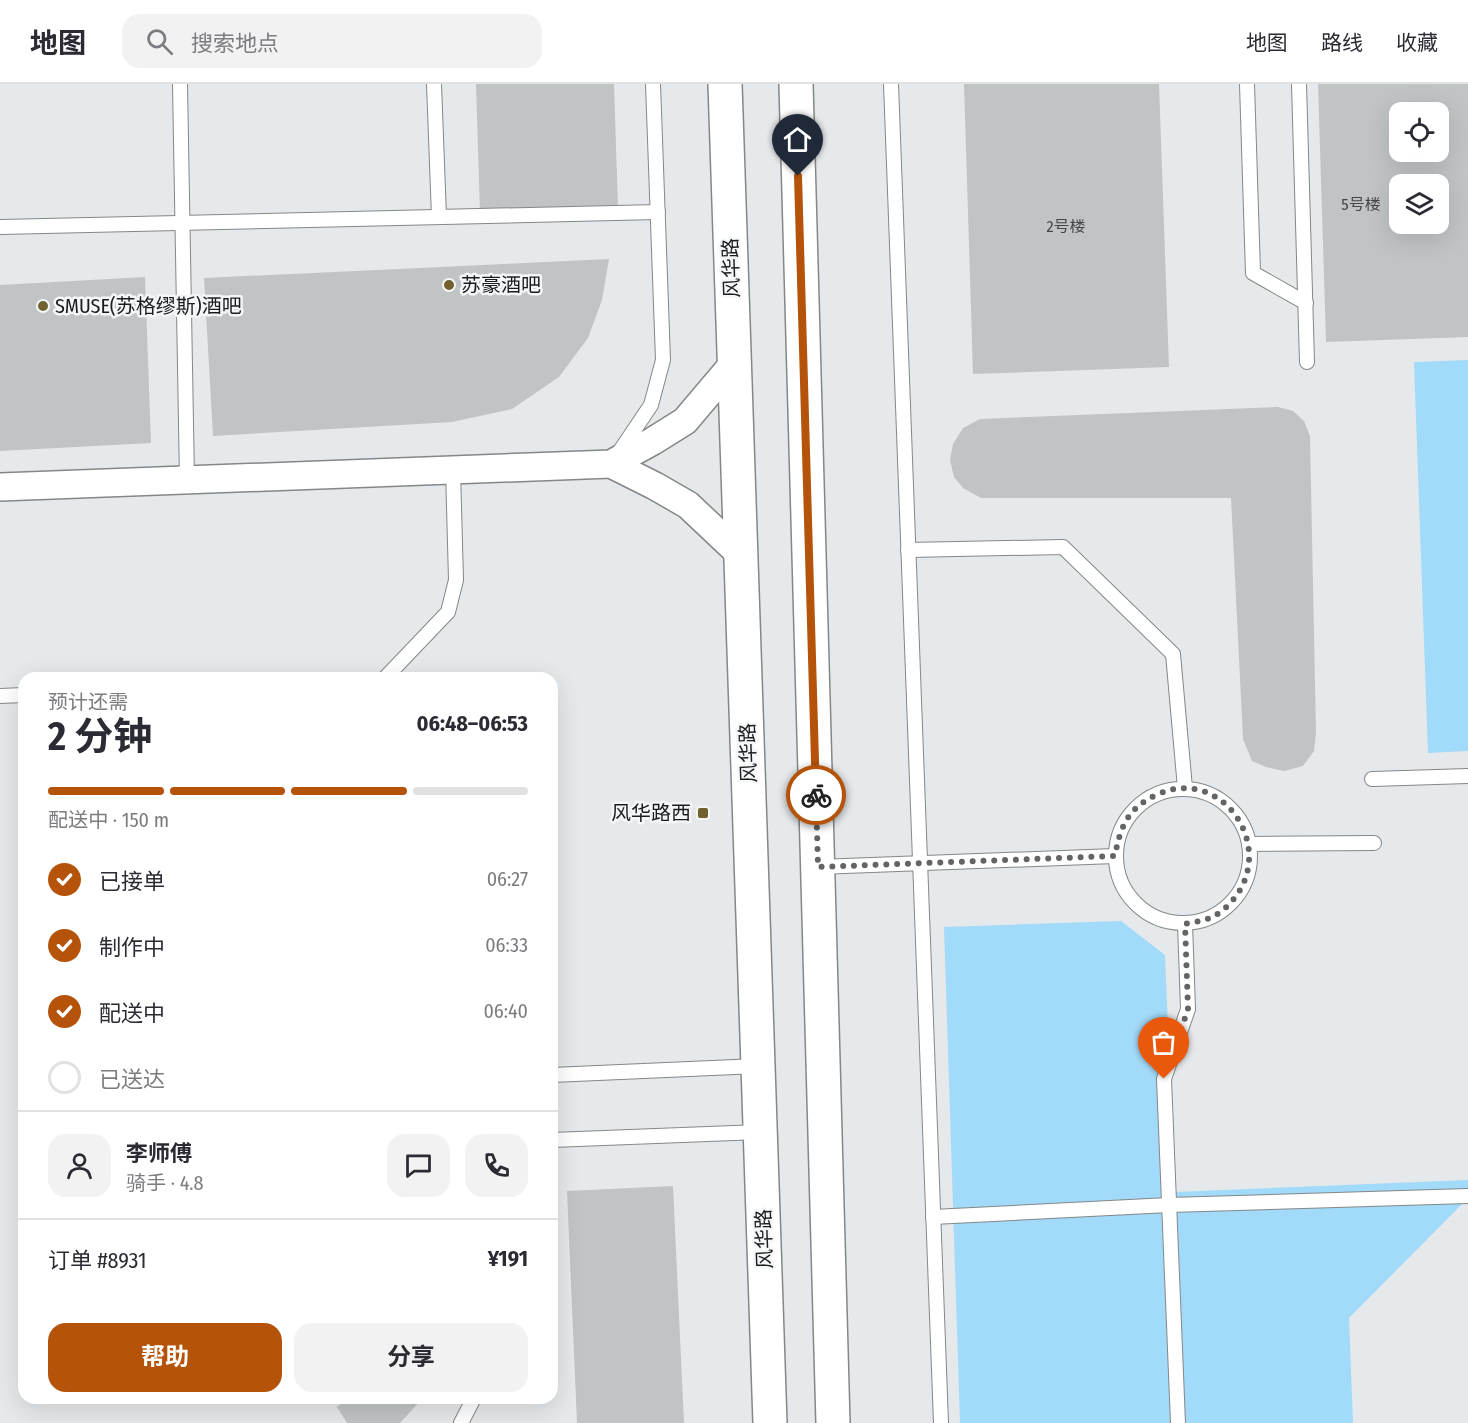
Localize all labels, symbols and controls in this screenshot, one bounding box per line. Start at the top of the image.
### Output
search box [122,14,542,68]
icon: search [143,25,176,58]
text: 地图 [30,27,86,60]
text: 搜索地点 [191,30,279,57]
text: 地图 [1246,30,1288,56]
text: 路线 [1321,30,1363,56]
text: 收藏 [1396,30,1438,56]
map controls [1389,102,1449,234]
button: locate [1389,102,1449,162]
pin [772,114,823,176]
icon: home [781,123,814,156]
button: layers [1389,174,1449,234]
house number: 5号楼 [1341,195,1381,214]
house number: 2号楼 [1046,217,1086,236]
street label: 风华路 [718,238,744,298]
place label: 苏豪酒吧 [461,273,541,297]
marker: 苏豪酒吧 [442,278,456,292]
place label: SMUSE(苏格缪斯)酒吧 [55,294,242,318]
marker: SMUSE(苏格缪斯)酒吧 [36,299,50,313]
text: 预计还需 [48,690,128,714]
text: 06:48–06:53 [416,710,528,737]
text: 2 分钟 [48,714,152,760]
street label: 风华路 [735,723,761,783]
courier [786,765,846,825]
icon: bike [800,779,833,812]
place label: 风华路西 [611,801,691,825]
marker: 风华路西 [696,806,710,820]
text: 配送中 · 150 m [48,808,169,832]
icon: check [48,863,81,896]
text: 06:27 [487,867,528,891]
text: 已接单 [99,868,165,895]
icon: check [48,929,81,962]
text: 06:33 [485,933,528,957]
text: 制作中 [99,934,165,961]
icon: check [48,995,81,1028]
text: 06:40 [483,999,528,1023]
text: 配送中 [99,1000,165,1027]
pin [1138,1017,1189,1079]
icon: bag [1147,1026,1180,1059]
text: 已送达 [99,1066,165,1093]
button: person [48,1134,111,1197]
button: chat [387,1134,450,1197]
button: phone [465,1134,528,1197]
text: 李师傅 [126,1140,192,1167]
text: 骑手 · 4.8 [126,1171,204,1195]
street label: 风华路 [751,1209,777,1269]
text: ¥191 [488,1245,528,1272]
text: 订单 #8931 [48,1247,146,1274]
button: 帮助 [48,1323,282,1392]
button: 分享 [294,1323,528,1392]

